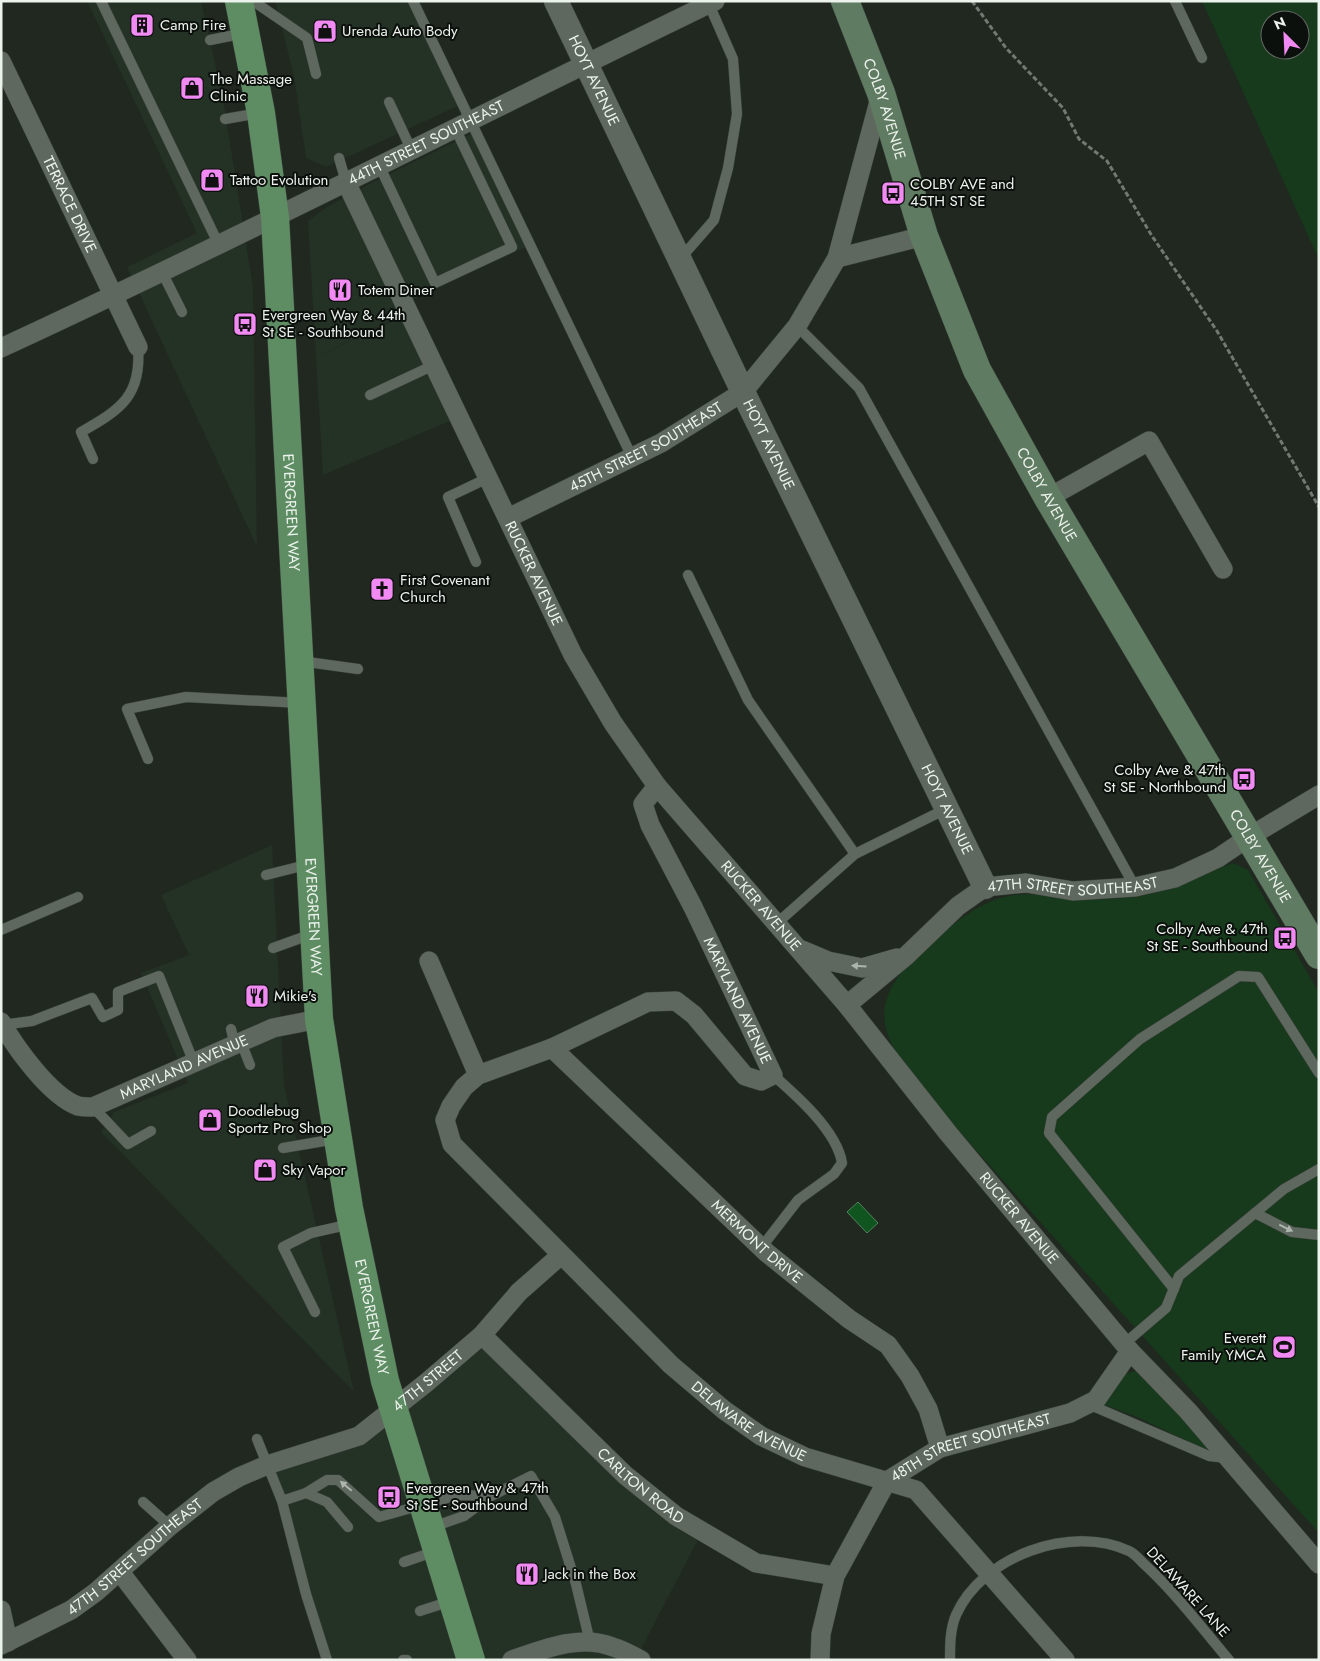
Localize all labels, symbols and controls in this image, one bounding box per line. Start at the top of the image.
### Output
north arrow [1260,10,1310,60]
building icon: Camp Fire [129,12,155,38]
text: N [1271,12,1289,35]
place label: Camp Fire [160,14,227,36]
shop icon: Urenda Auto Body [312,18,338,44]
place label: Urenda Auto Body [342,20,458,42]
street label: HOYT AVENUE [563,31,625,130]
street label: COLBY AVENUE [857,55,911,162]
place label: The Massage Clinic [210,68,292,107]
shop icon: The Massage Clinic [179,75,205,101]
street label: 44TH STREET SOUTHEAST [344,95,508,191]
street label: TERRACE DRIVE [37,152,102,257]
shop icon: Tattoo Evolution [199,167,225,193]
place label: Tattoo Evolution [230,169,328,191]
place label: COLBY AVE and 45TH ST SE [910,173,1014,212]
bus stop icon: COLBY AVE and 45TH ST SE [880,180,906,206]
restaurant icon: Totem Diner [327,277,353,303]
place label: Totem Diner [358,279,435,301]
place label: Evergreen Way & 44th St SE - Southbound [262,304,406,343]
bus stop icon: Evergreen Way & 44th St SE - Southbound [232,311,258,337]
street label: 45TH STREET SOUTHEAST [565,396,727,497]
street label: HOYT AVENUE [737,396,800,494]
street label: COLBY AVENUE [1011,443,1083,546]
street label: EVERGREEN WAY [277,453,305,573]
street label: RUCKER AVENUE [499,517,568,629]
place label: First Covenant Church [400,569,490,608]
church icon: First Covenant Church [369,576,395,602]
place label: Colby Ave & 47th St SE - Northbound [1104,759,1226,798]
street label: HOYT AVENUE [916,760,979,858]
bus stop icon: Colby Ave & 47th St SE - Northbound [1231,766,1257,792]
street label: COLBY AVENUE [1224,805,1297,907]
street label: RUCKER AVENUE [715,856,806,956]
street label: EVERGREEN WAY [299,857,328,977]
street label: 47TH STREET SOUTHEAST [986,871,1160,902]
place label: Colby Ave & 47th St SE - Southbound [1146,918,1268,957]
bus stop icon: Colby Ave & 47th St SE - Southbound [1272,925,1298,951]
street label: MARYLAND AVENUE [698,933,777,1068]
one-way arrow [850,962,866,970]
restaurant icon: Mikie's [244,983,270,1009]
place label: Mikie's [274,985,317,1007]
street label: MARYLAND AVENUE [116,1029,252,1105]
place label: Doodlebug Sportz Pro Shop [228,1100,332,1139]
shop icon: Doodlebug Sportz Pro Shop [197,1107,223,1133]
shop icon: Sky Vapor [252,1157,278,1183]
place label: Sky Vapor [282,1159,347,1181]
street label: RUCKER AVENUE [974,1167,1064,1269]
street label: MERMONT DRIVE [706,1194,808,1289]
one-way arrow [1278,1224,1293,1233]
street label: EVERGREEN WAY [349,1257,395,1378]
place label: Everett Family YMCA [1181,1327,1266,1366]
sports icon: Everett Family YMCA [1271,1334,1297,1360]
street label: 47TH STREET [387,1345,468,1417]
street label: DELAWARE AVENUE [686,1376,810,1467]
street label: 48TH STREET SOUTHEAST [886,1408,1053,1487]
street label: CARLTON ROAD [592,1442,688,1529]
place label: Evergreen Way & 47th St SE - Southbound [406,1477,549,1516]
one-way arrow [339,1480,352,1491]
bus stop icon: Evergreen Way & 47th St SE - Southbound [376,1484,402,1510]
street label: 47TH STREET SOUTHEAST [62,1493,207,1621]
street label: DELAWARE LANE [1141,1542,1235,1642]
restaurant icon: Jack in the Box [514,1561,540,1587]
place label: Jack in the Box [542,1563,636,1585]

